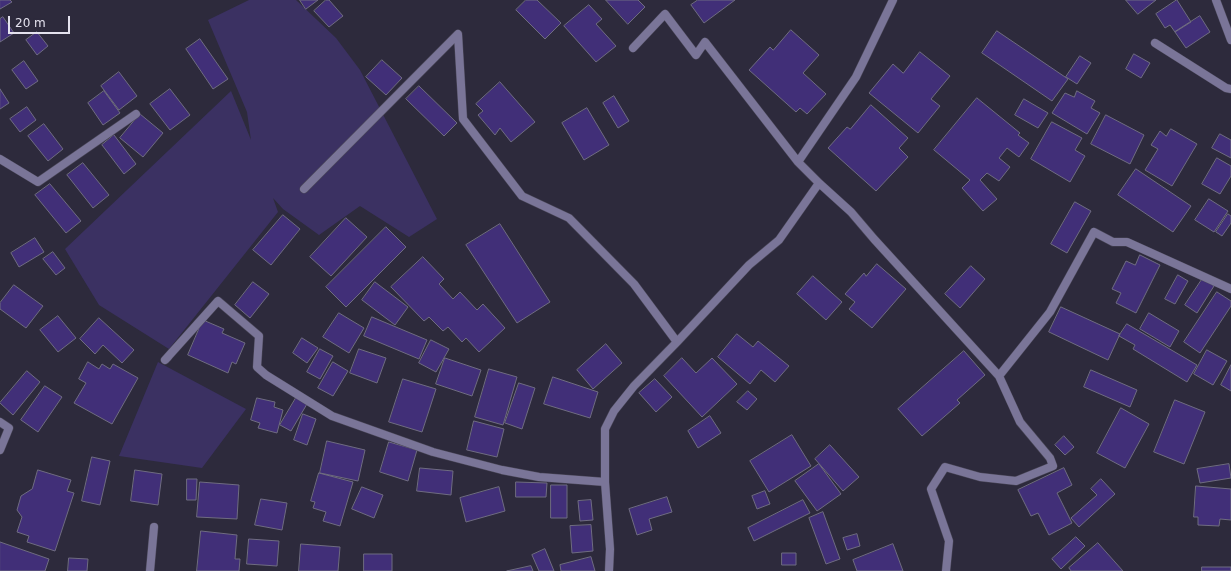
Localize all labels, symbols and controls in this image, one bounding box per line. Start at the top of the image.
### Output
scale bar [10,8,72,34]
text: 20 m [15,16,46,30]

